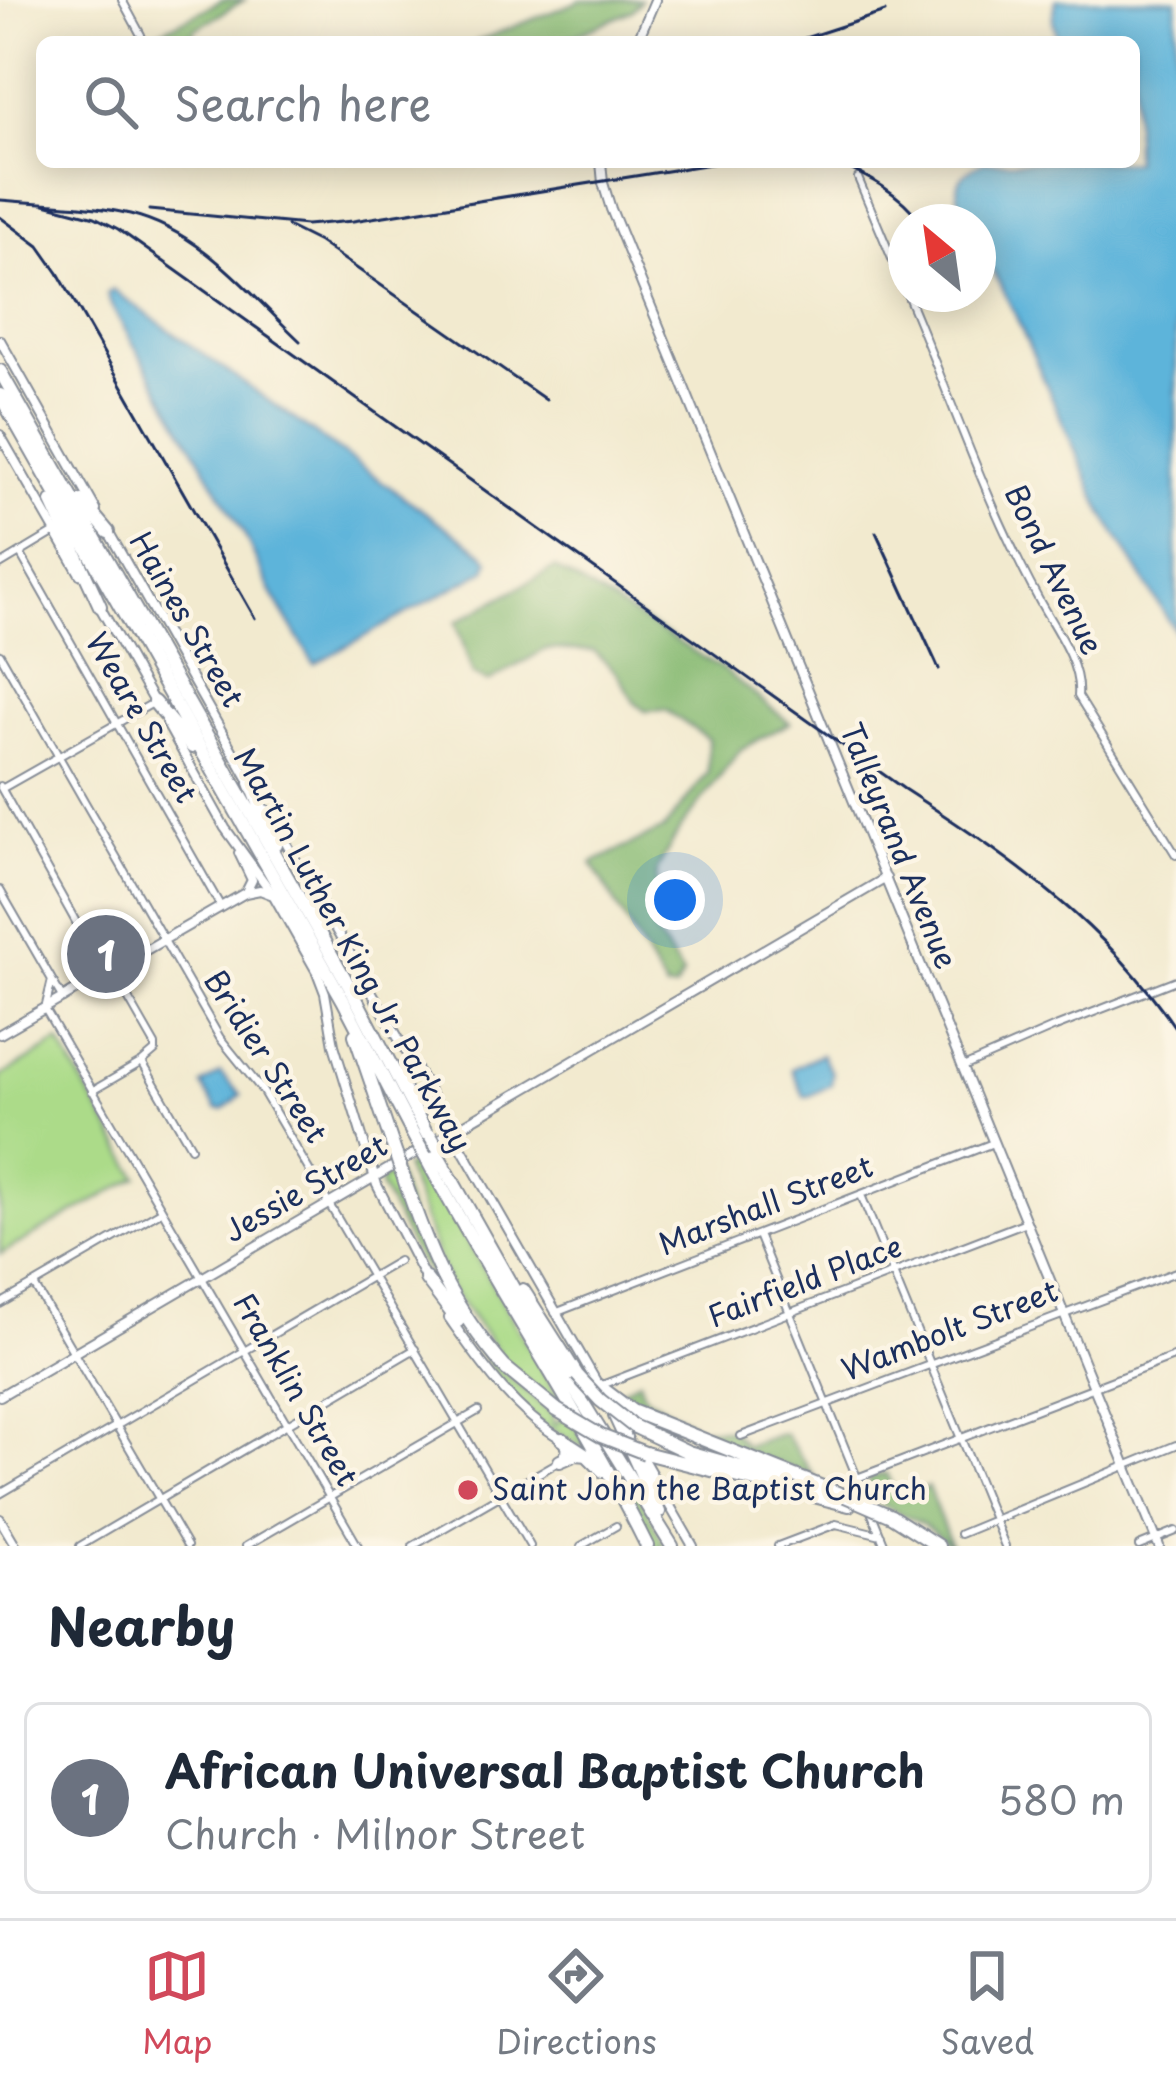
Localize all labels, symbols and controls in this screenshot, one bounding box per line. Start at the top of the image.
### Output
search box [36,36,1140,168]
text: Search here [174,68,431,136]
icon: search [78,69,144,135]
north arrow [888,204,996,312]
street label: Bond Avenue [995,476,1116,662]
street label: Haines Street [120,523,257,715]
street label: Weare Street [76,623,210,811]
street label: Talleyrand Avenue [830,715,970,975]
street label: Martin Luther King Jr. Parkway [224,739,484,1159]
your location [645,870,705,930]
pin: 1 [67,909,145,999]
street label: Bridier Street [194,960,340,1151]
street label: Jessie Street [215,1122,395,1252]
street label: Marshall Street [652,1142,879,1265]
street label: Fairfield Place [701,1222,907,1337]
street label: Wambolt Street [834,1267,1064,1391]
street label: Franklin Street [224,1284,371,1494]
place label: Saint John the Baptist Church [492,1465,927,1510]
marker: Saint John the Baptist Church [455,1477,481,1503]
text: Nearby [48,1586,235,1663]
text: African Universal Baptist Church [165,1735,925,1803]
text: 1 [81,1769,99,1828]
text: 580 m [998,1769,1125,1828]
text: Church · Milnor Street [165,1803,585,1862]
tab: Map [142,1943,212,2065]
tab: Directions [496,1943,657,2065]
tab: Saved [940,1943,1034,2065]

